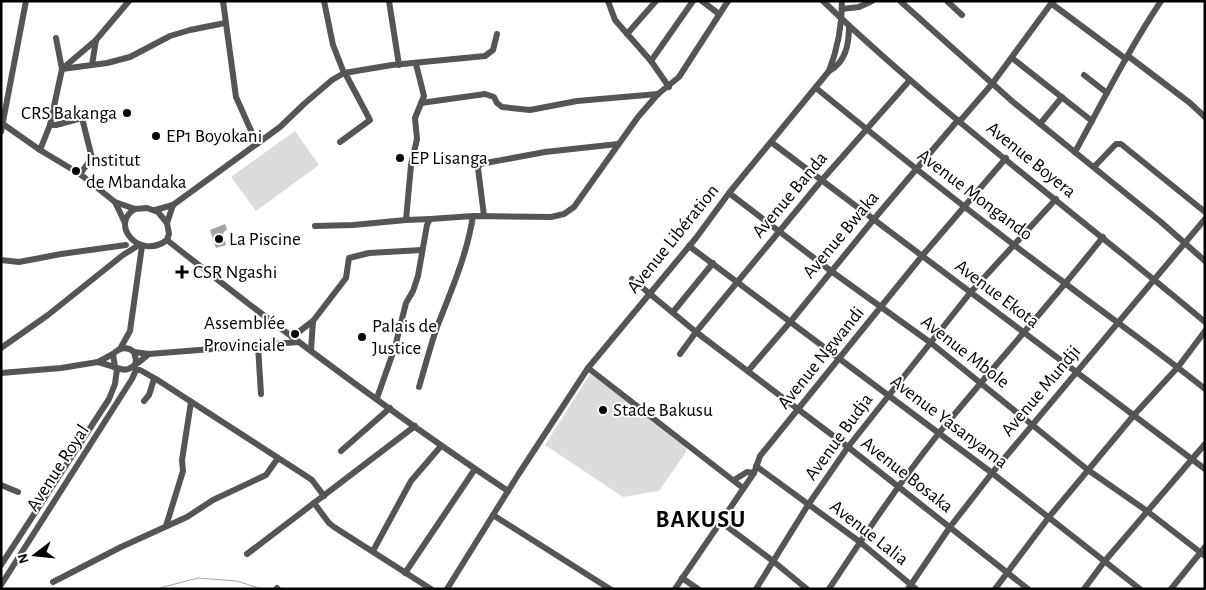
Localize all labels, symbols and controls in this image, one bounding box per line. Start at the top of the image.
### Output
place label: CRS Bakanga [21,104,117,123]
marker: CRS Bakanga [121,107,133,119]
street label: Avenue Boyera [983,118,1079,202]
place label: EP1 Boyokani [166,127,262,146]
marker: EP1 Boyokani [150,130,162,142]
street label: Avenue Mongando [914,146,1036,244]
street label: Avenue Banda [749,148,831,242]
place label: EP Lisanga [410,149,488,168]
place label: Institut de Mbandaka [86,151,187,192]
marker: EP Lisanga [394,152,406,164]
marker: Institut de Mbandaka [70,165,82,177]
street label: Avenue Libération [623,181,723,297]
street label: Avenue Bwaka [799,188,883,282]
place label: La Piscine [229,230,301,249]
marker: La Piscine [213,233,225,245]
street label: Avenue Ekota [951,256,1043,332]
place label: CSR Ngashi [193,263,277,282]
marker: CSR Ngashi [175,265,189,279]
street label: Avenue Ngwandi [774,303,868,413]
street label: Avenue Mbole [917,312,1013,392]
place label: Assemblée Provinciale [204,314,285,355]
place label: Palais de Justice [372,317,437,358]
marker: Assemblée Provinciale [289,328,301,340]
marker: Palais de Justice [356,331,368,343]
street label: Avenue Mundji [998,342,1084,440]
street label: Avenue Yasanyama [887,372,1011,472]
street label: Avenue Budja [801,390,877,484]
place label: Stade Bakusu [613,401,713,420]
marker: Stade Bakusu [597,404,609,416]
street label: Avenue Royal [23,421,93,515]
street label: Avenue Bosaka [858,433,957,517]
street label: Avenue Lalia [826,497,912,569]
district label: BAKUSU [656,508,746,532]
north arrow [10,530,60,580]
text: N [15,552,32,565]

